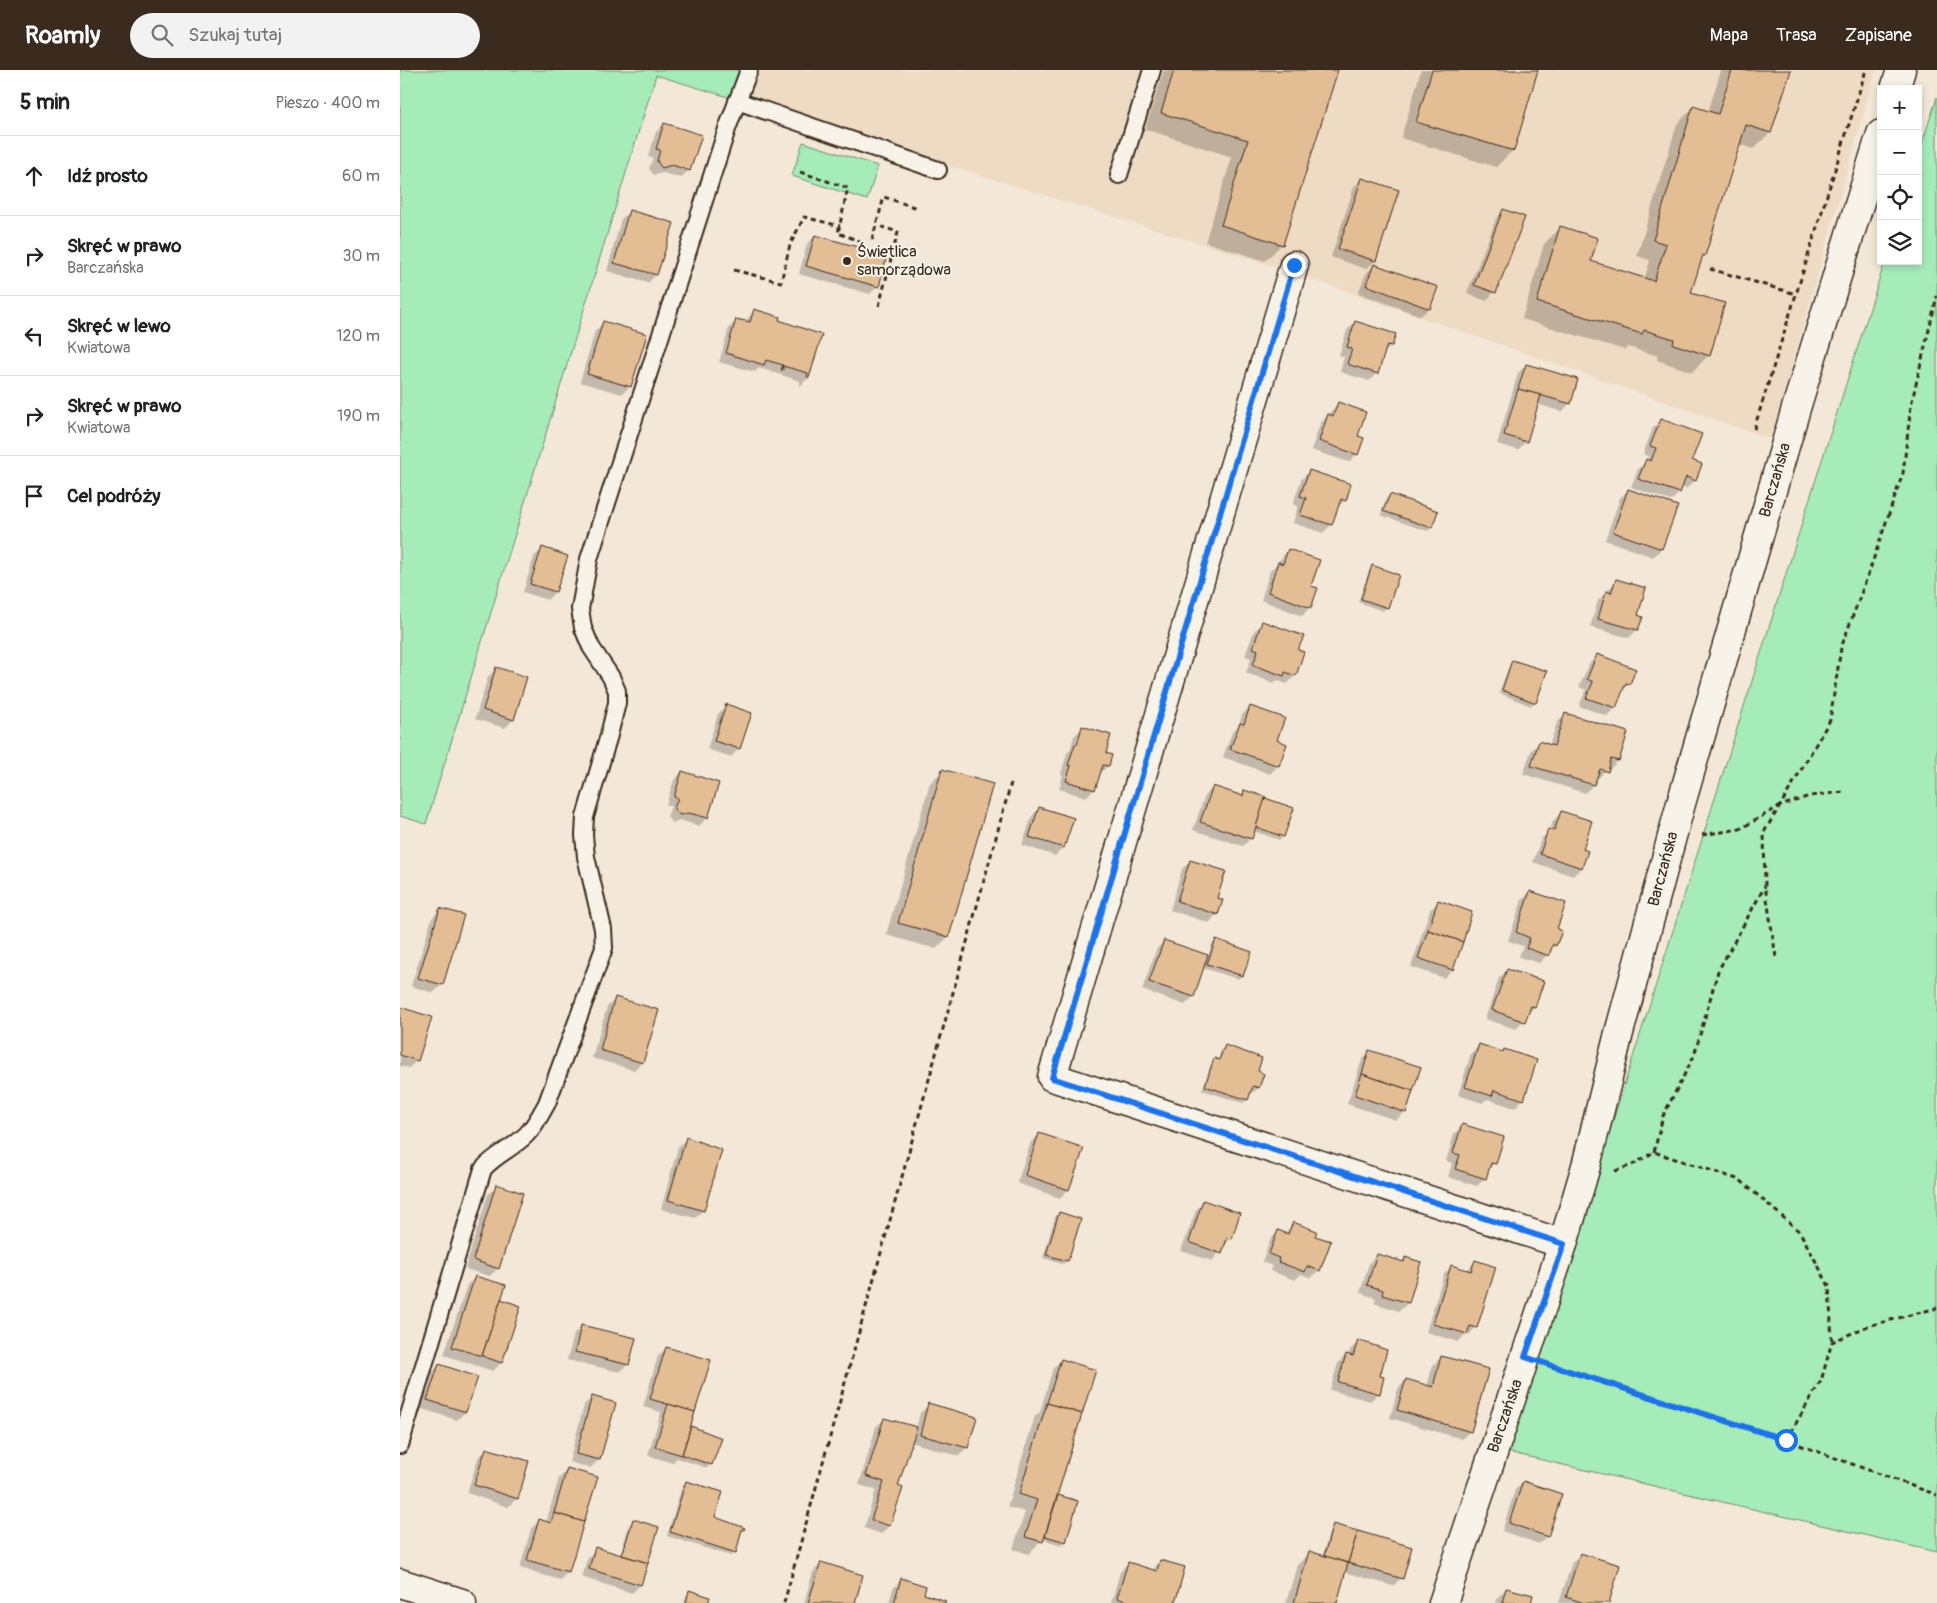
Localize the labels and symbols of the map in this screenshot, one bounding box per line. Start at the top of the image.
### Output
place label: Świetlica samorządowa [857,242,951,280]
route end [1283,254,1306,277]
marker: Świetlica samorządowa [841,255,853,267]
street label: Barczańska [1755,440,1795,520]
street label: Barczańska [1643,829,1683,909]
street label: Barczańska [1483,1377,1527,1455]
route start [1775,1429,1798,1452]

